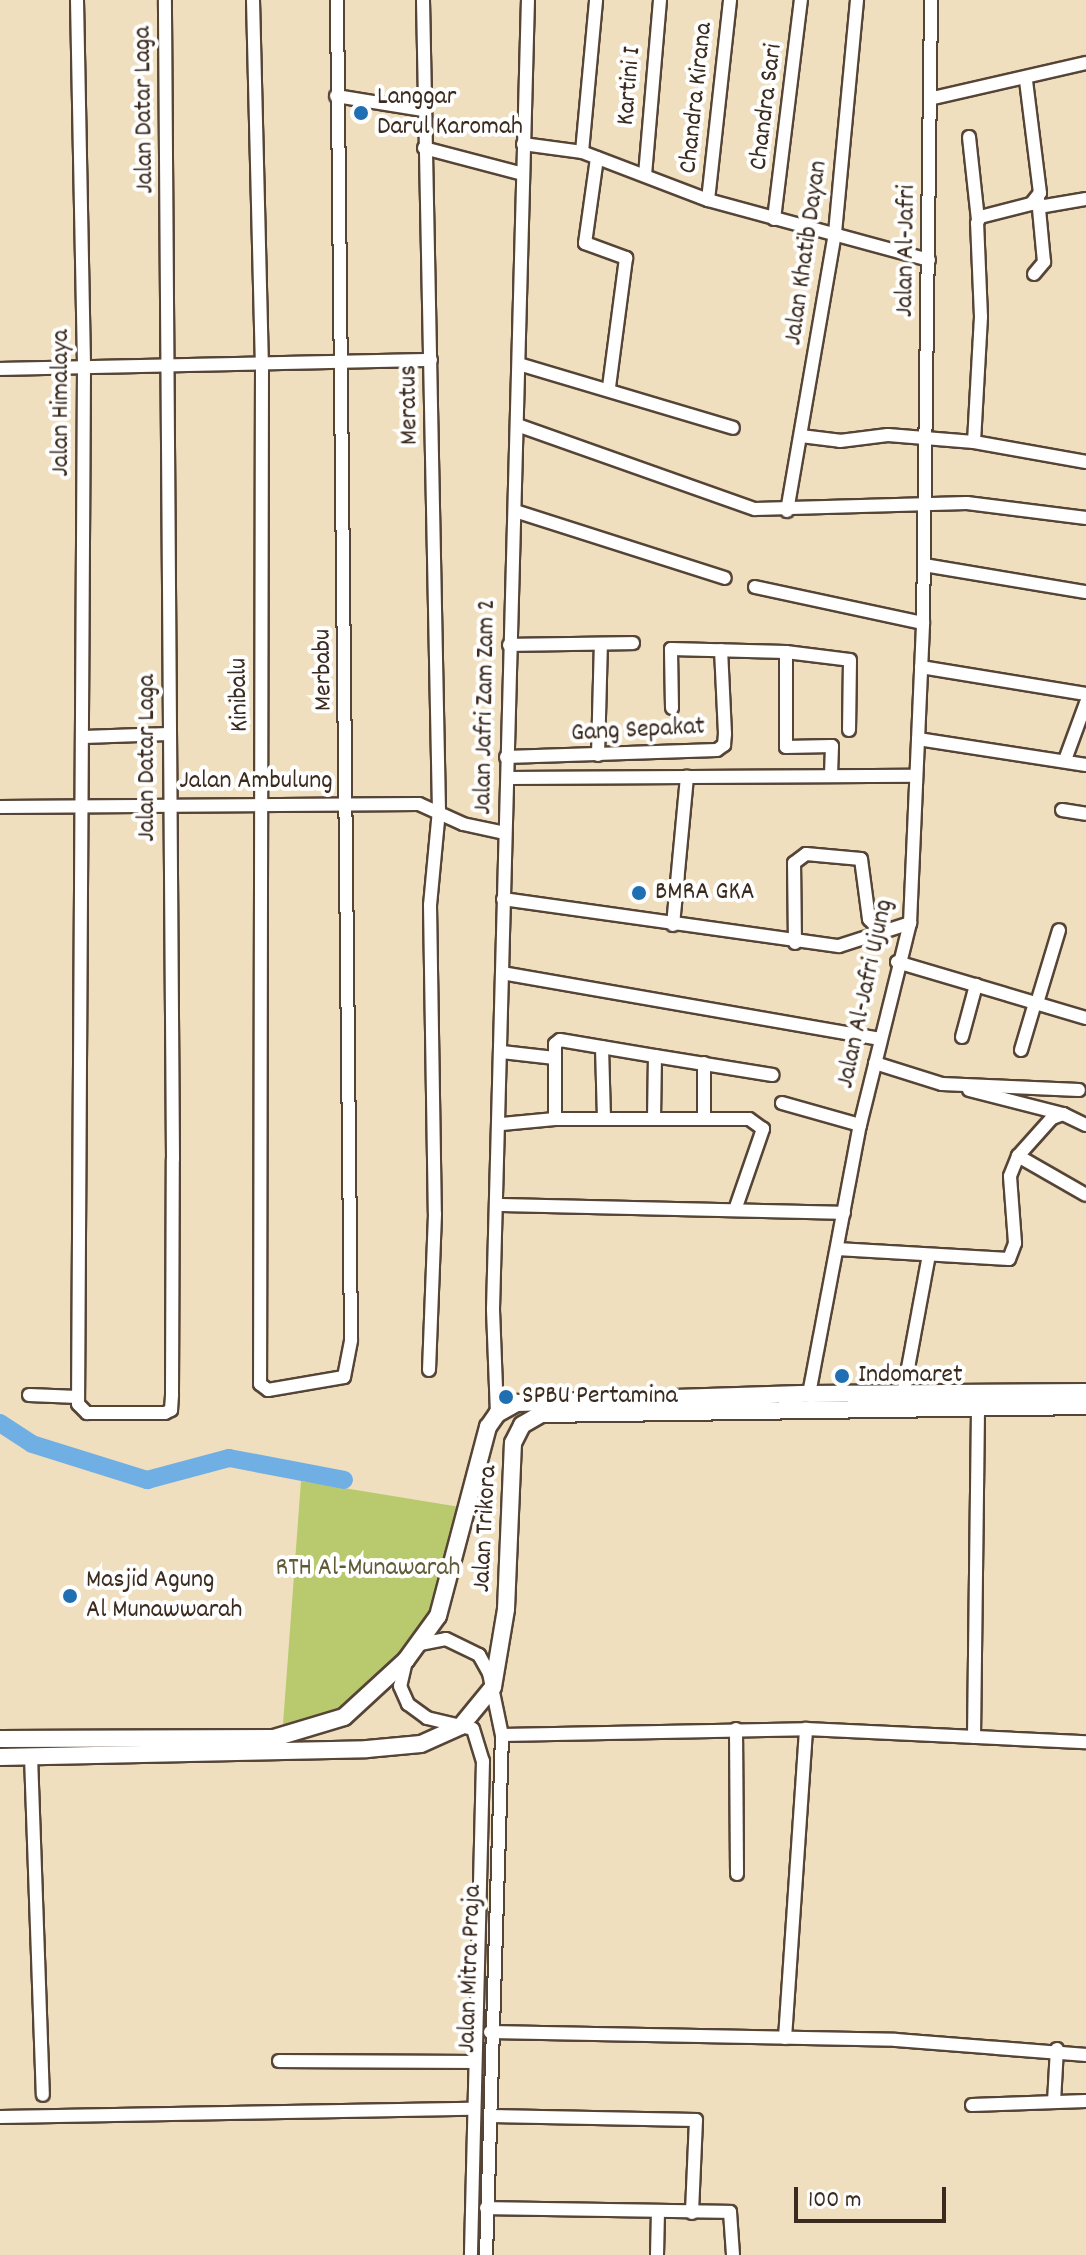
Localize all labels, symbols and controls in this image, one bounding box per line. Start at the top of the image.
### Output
street label: Chandra Kirana [674,21,720,175]
street label: Jalan Datar Laga [128,26,162,194]
street label: Chandra Sari [744,42,790,172]
street label: Kartini I [611,45,649,127]
place label: Langgar Darul Karomah [377,82,523,144]
marker: Langgar Darul Karomah [352,104,370,122]
street label: Jalan Khatib Dayan [779,159,835,347]
street label: Jalan Al-Jafri [890,184,924,318]
street label: Jalan Himalaya [46,329,78,477]
street label: Meratus [394,365,426,445]
street label: Jalan Jafri Zam Zam 2 [469,599,503,815]
street label: Merbabu [308,629,340,711]
street label: Kinibalu [224,658,256,732]
street label: Jalan Datar Laga [132,674,164,842]
street label: Gang Sepakat [570,712,706,750]
street label: Jalan Ambulung [179,766,333,798]
place label: BMRA GKA [655,877,755,909]
marker: BMRA GKA [630,884,648,902]
street label: Jalan Al-Jafri Ujung [831,897,901,1091]
place label: Indomaret [858,1360,963,1392]
marker: Indomaret [833,1367,851,1385]
place label: SPBU Pertamina [522,1381,678,1413]
marker: SPBU Pertamina [497,1388,515,1406]
street label: Jalan Trikora [467,1465,505,1593]
park label: RTH Al-Munawarah [276,1553,460,1585]
place label: Masjid Agung Al Munawwarah [86,1565,242,1626]
marker: Masjid Agung Al Munawwarah [61,1587,79,1605]
street label: Jalan Mitra Praja [452,1884,490,2054]
scale bar [798,2171,950,2221]
text: 100 m [808,2184,861,2218]

